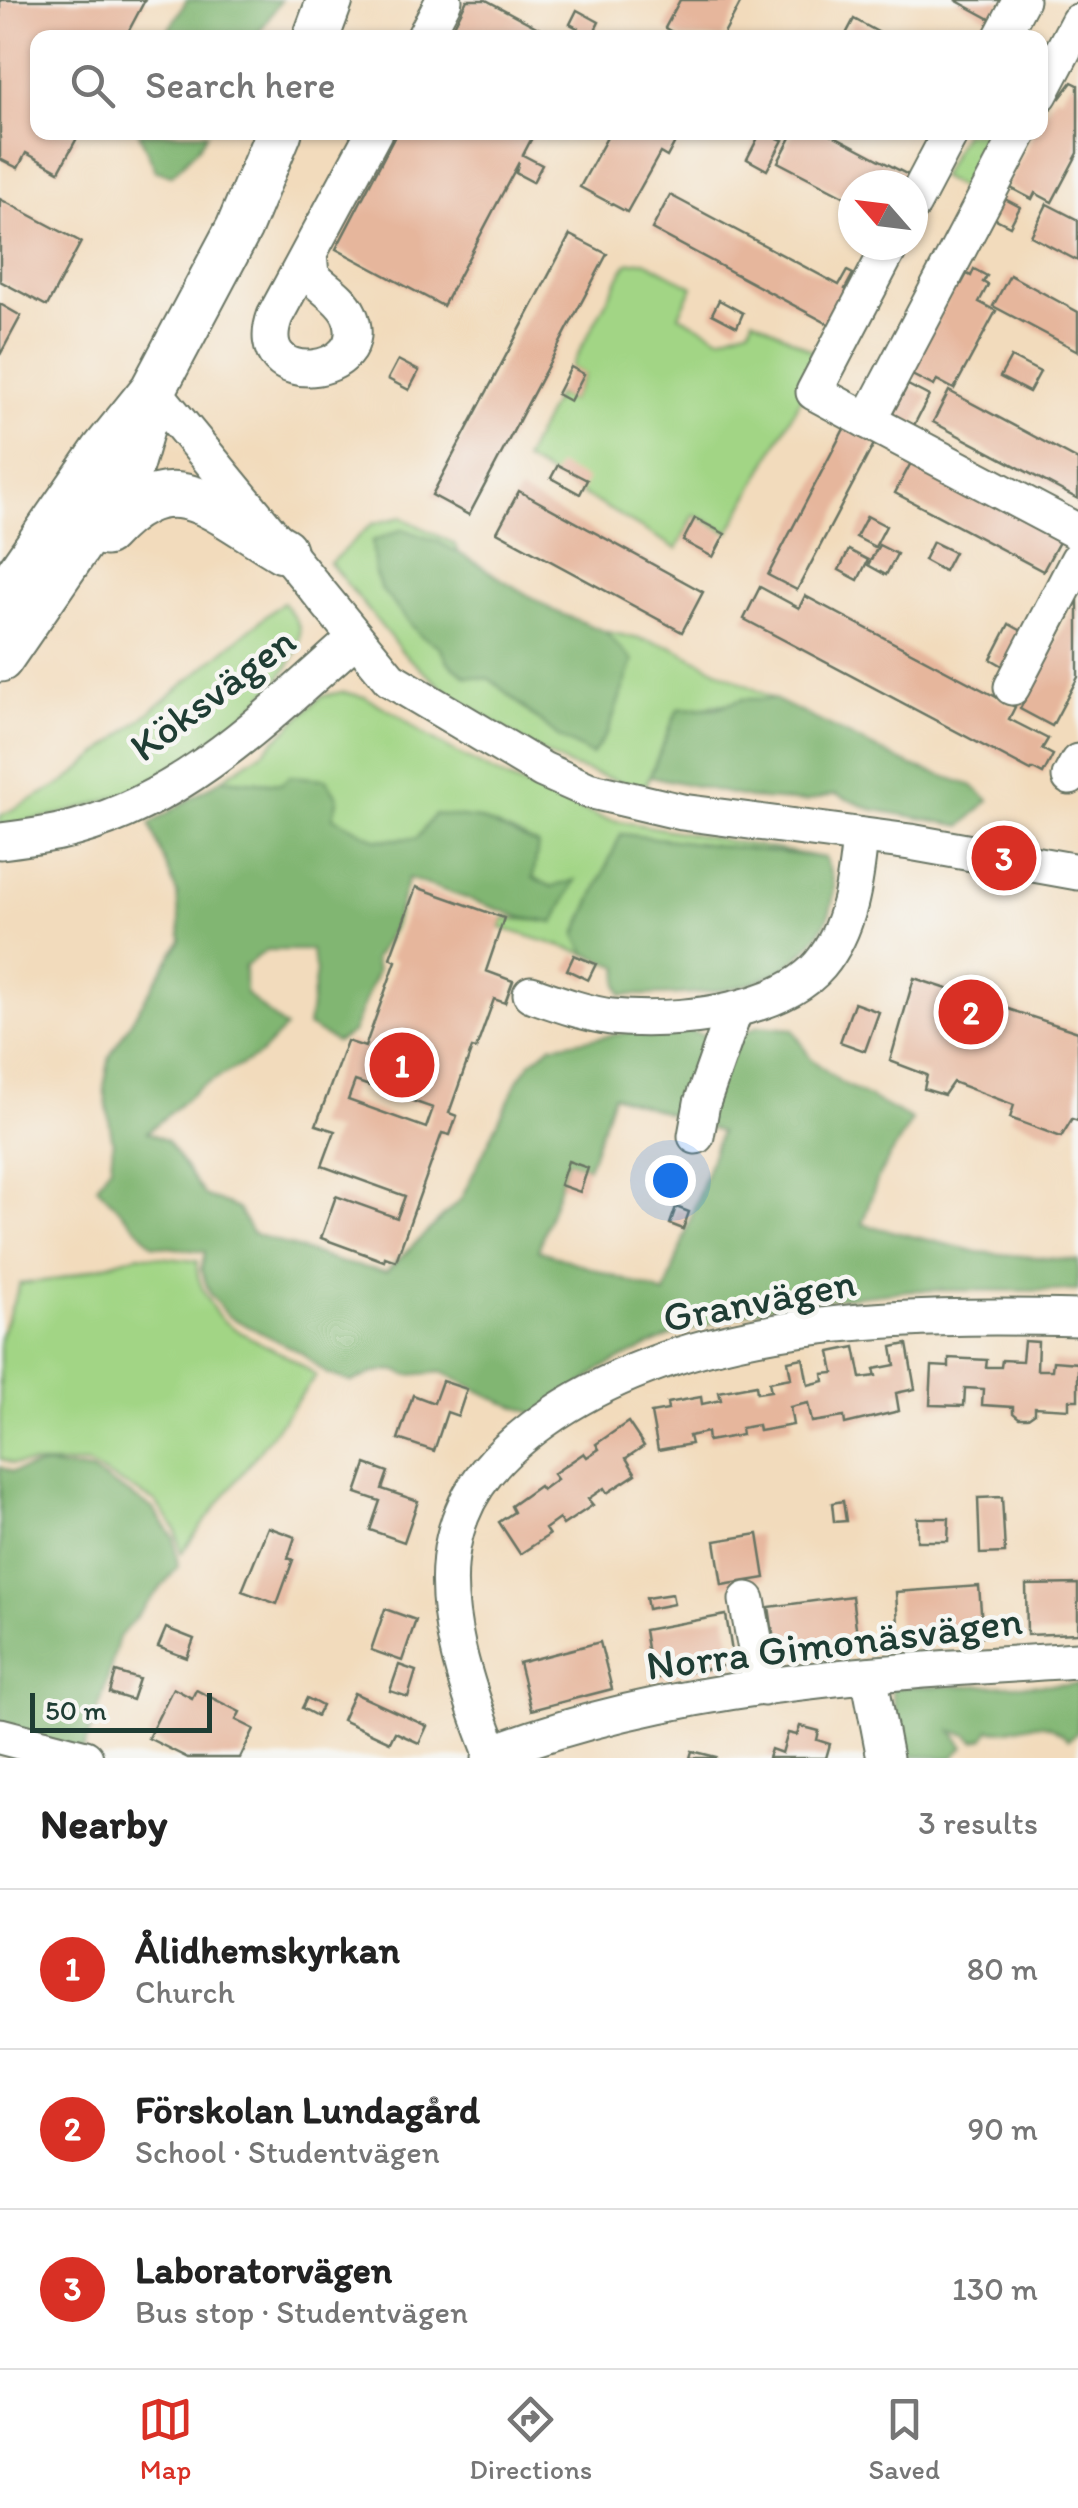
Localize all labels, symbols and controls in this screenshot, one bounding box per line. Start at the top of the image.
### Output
search box [30,30,1048,140]
icon: search [65,58,120,113]
text: Search here [145,62,336,108]
north arrow [838,170,928,260]
street label: Köksvägen [120,615,305,772]
pin: 3 [972,820,1036,896]
pin: 2 [938,974,1004,1050]
pin: 1 [370,1028,434,1102]
your location [645,1155,696,1206]
street label: Granvägen [658,1256,860,1343]
street label: Norra Gimonäsvägen [643,1594,1025,1691]
scale bar [30,1688,212,1732]
text: 50 m [45,1693,107,1727]
text: Nearby [40,1798,167,1849]
text: 3 results [918,1804,1038,1842]
text: Ålidhemskyrkan [135,1927,400,1973]
text: 1 [65,1950,80,1988]
text: 80 m [967,1950,1038,1988]
text: Church [135,1973,235,2011]
text: Förskolan Lundagård [135,2087,480,2133]
text: 2 [64,2110,81,2148]
text: 90 m [967,2110,1038,2148]
text: School · Studentvägen [135,2133,440,2171]
text: Laboratorvägen [135,2247,392,2293]
text: 3 [64,2270,81,2308]
text: 130 m [952,2270,1038,2308]
text: Bus stop · Studentvägen [135,2293,468,2331]
tab: Map [138,2392,193,2486]
tab: Directions [469,2392,592,2486]
tab: Saved [868,2392,940,2486]

